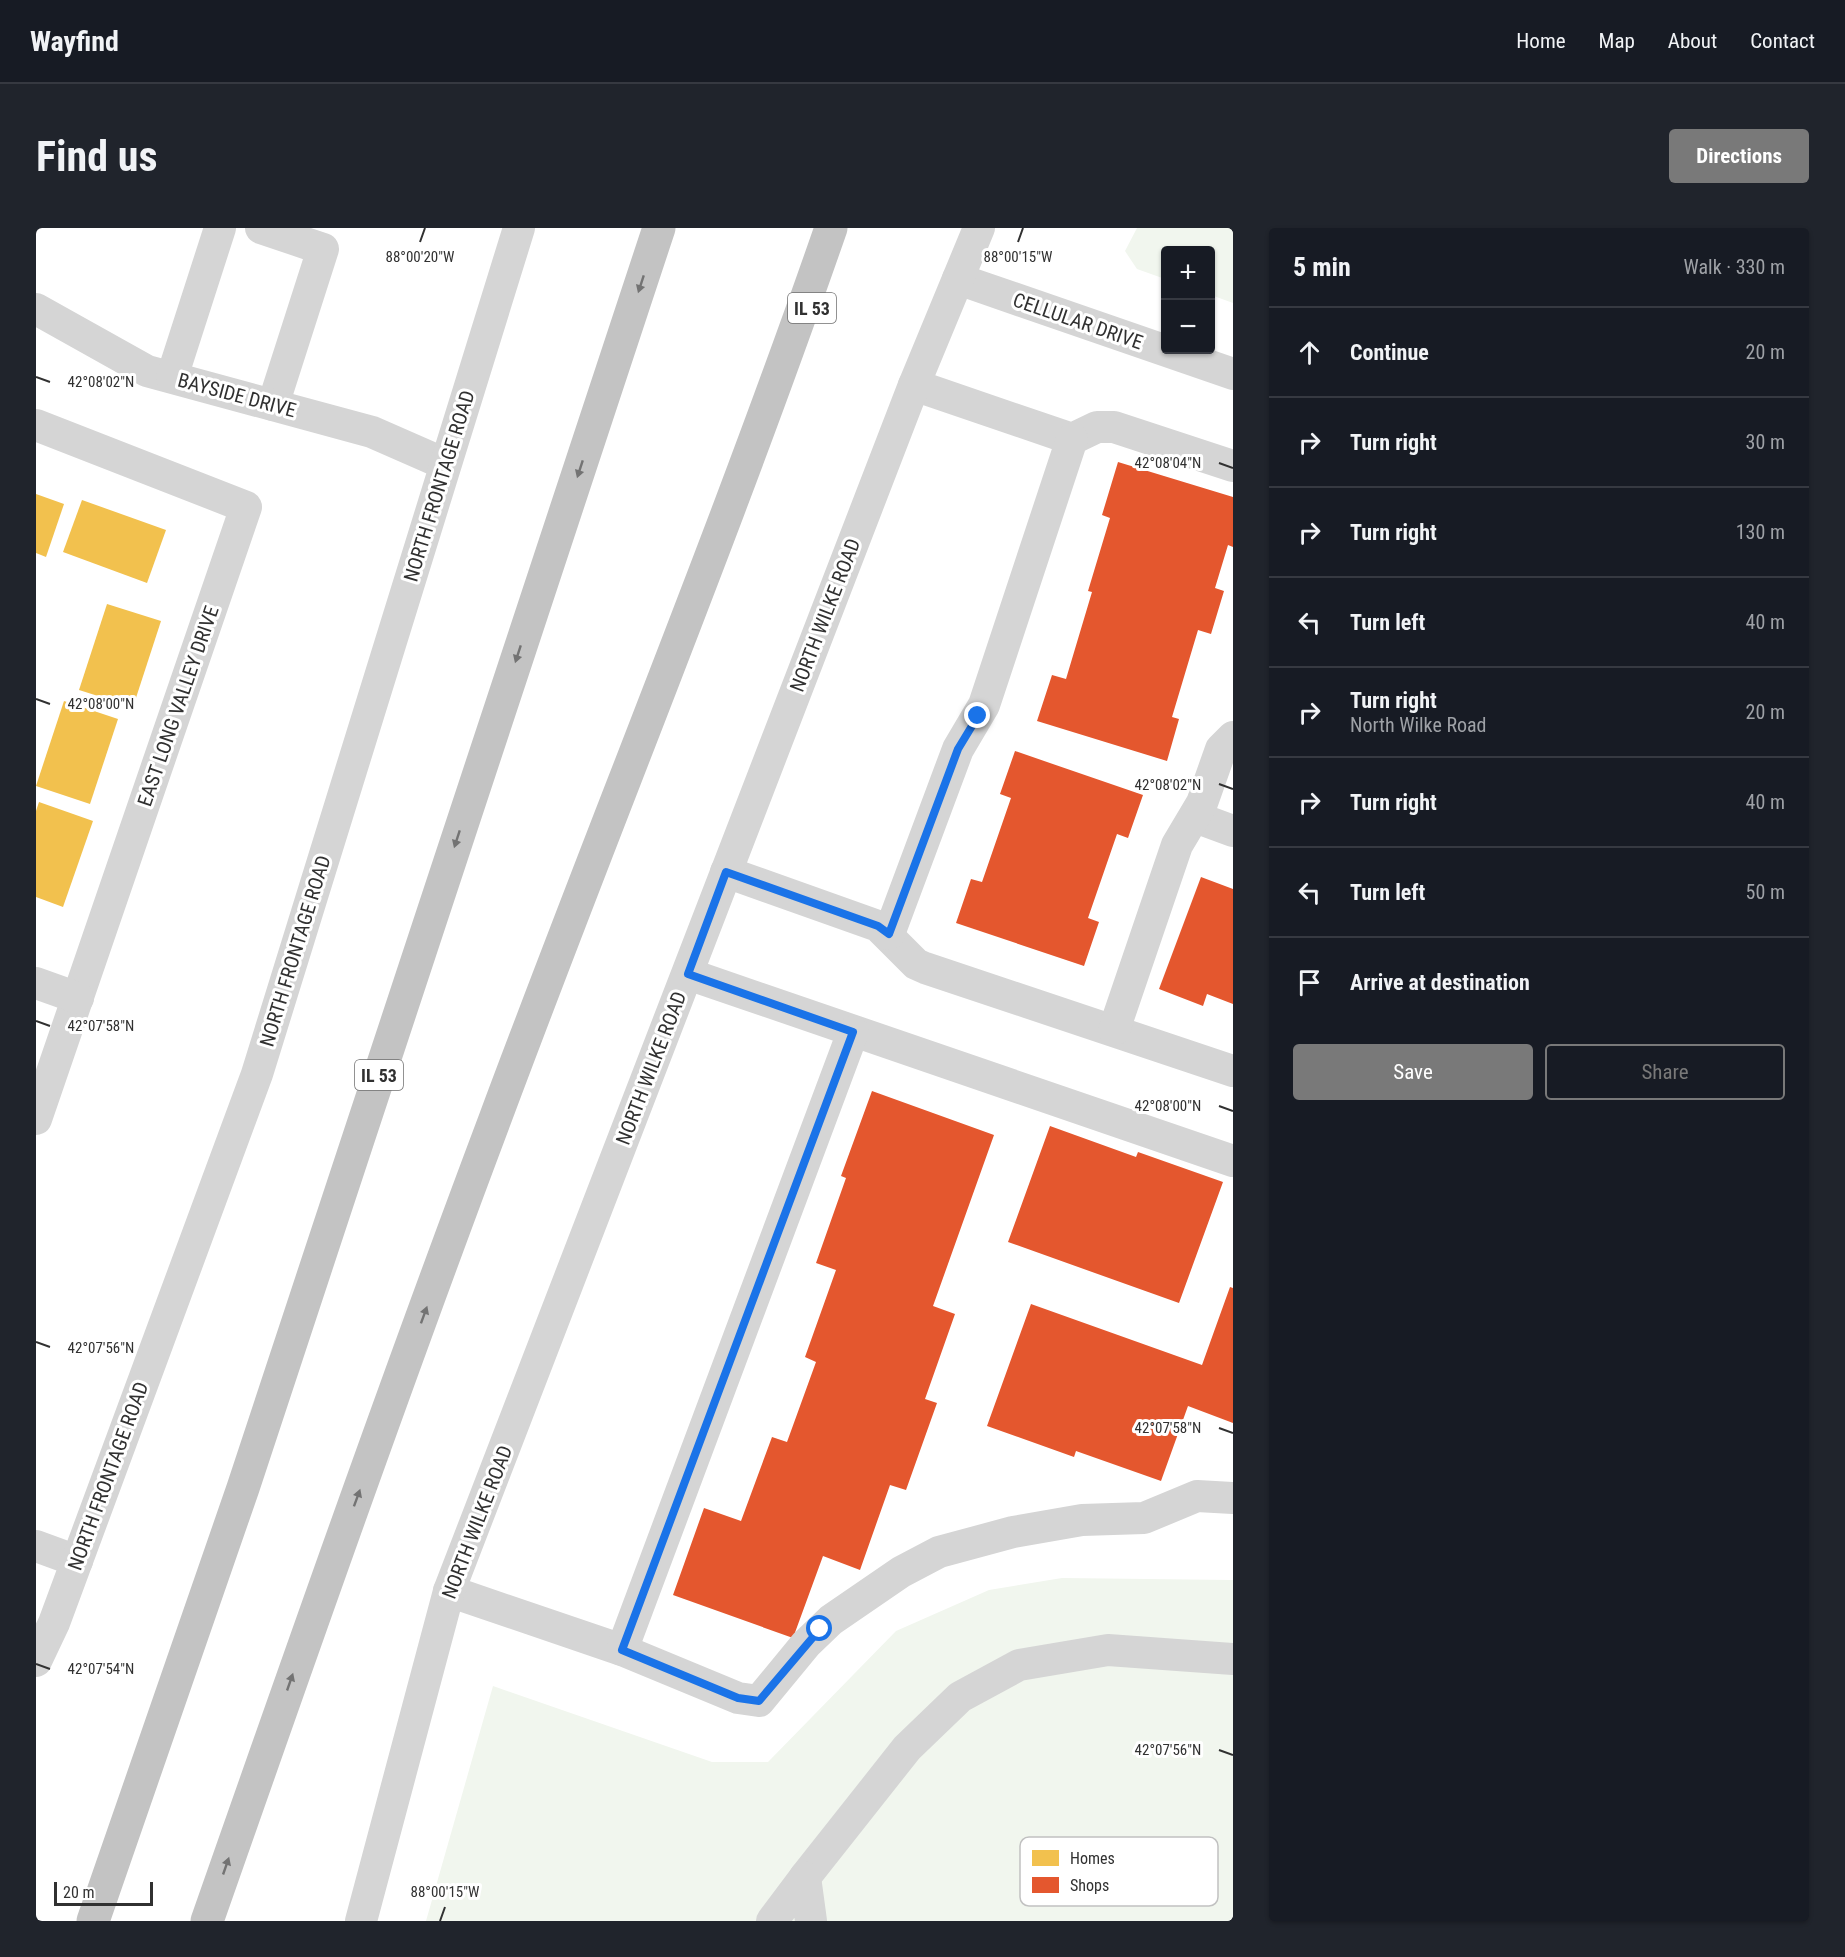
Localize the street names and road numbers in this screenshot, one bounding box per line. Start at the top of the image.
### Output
street label: CELLULAR DRIVE [1010,288,1146,354]
road number: IL 53 [788,293,836,323]
street label: BAYSIDE DRIVE [175,368,299,422]
street label: NORTH FRONTAGE ROAD [398,387,480,585]
street label: NORTH WILKE ROAD [785,535,865,695]
street label: EAST LONG VALLEY DRIVE [132,603,224,809]
street label: NORTH FRONTAGE ROAD [254,852,336,1050]
street label: NORTH WILKE ROAD [611,988,691,1148]
road number: IL 53 [355,1060,403,1090]
street label: NORTH FRONTAGE ROAD [63,1378,153,1574]
street label: NORTH WILKE ROAD [437,1442,517,1602]

